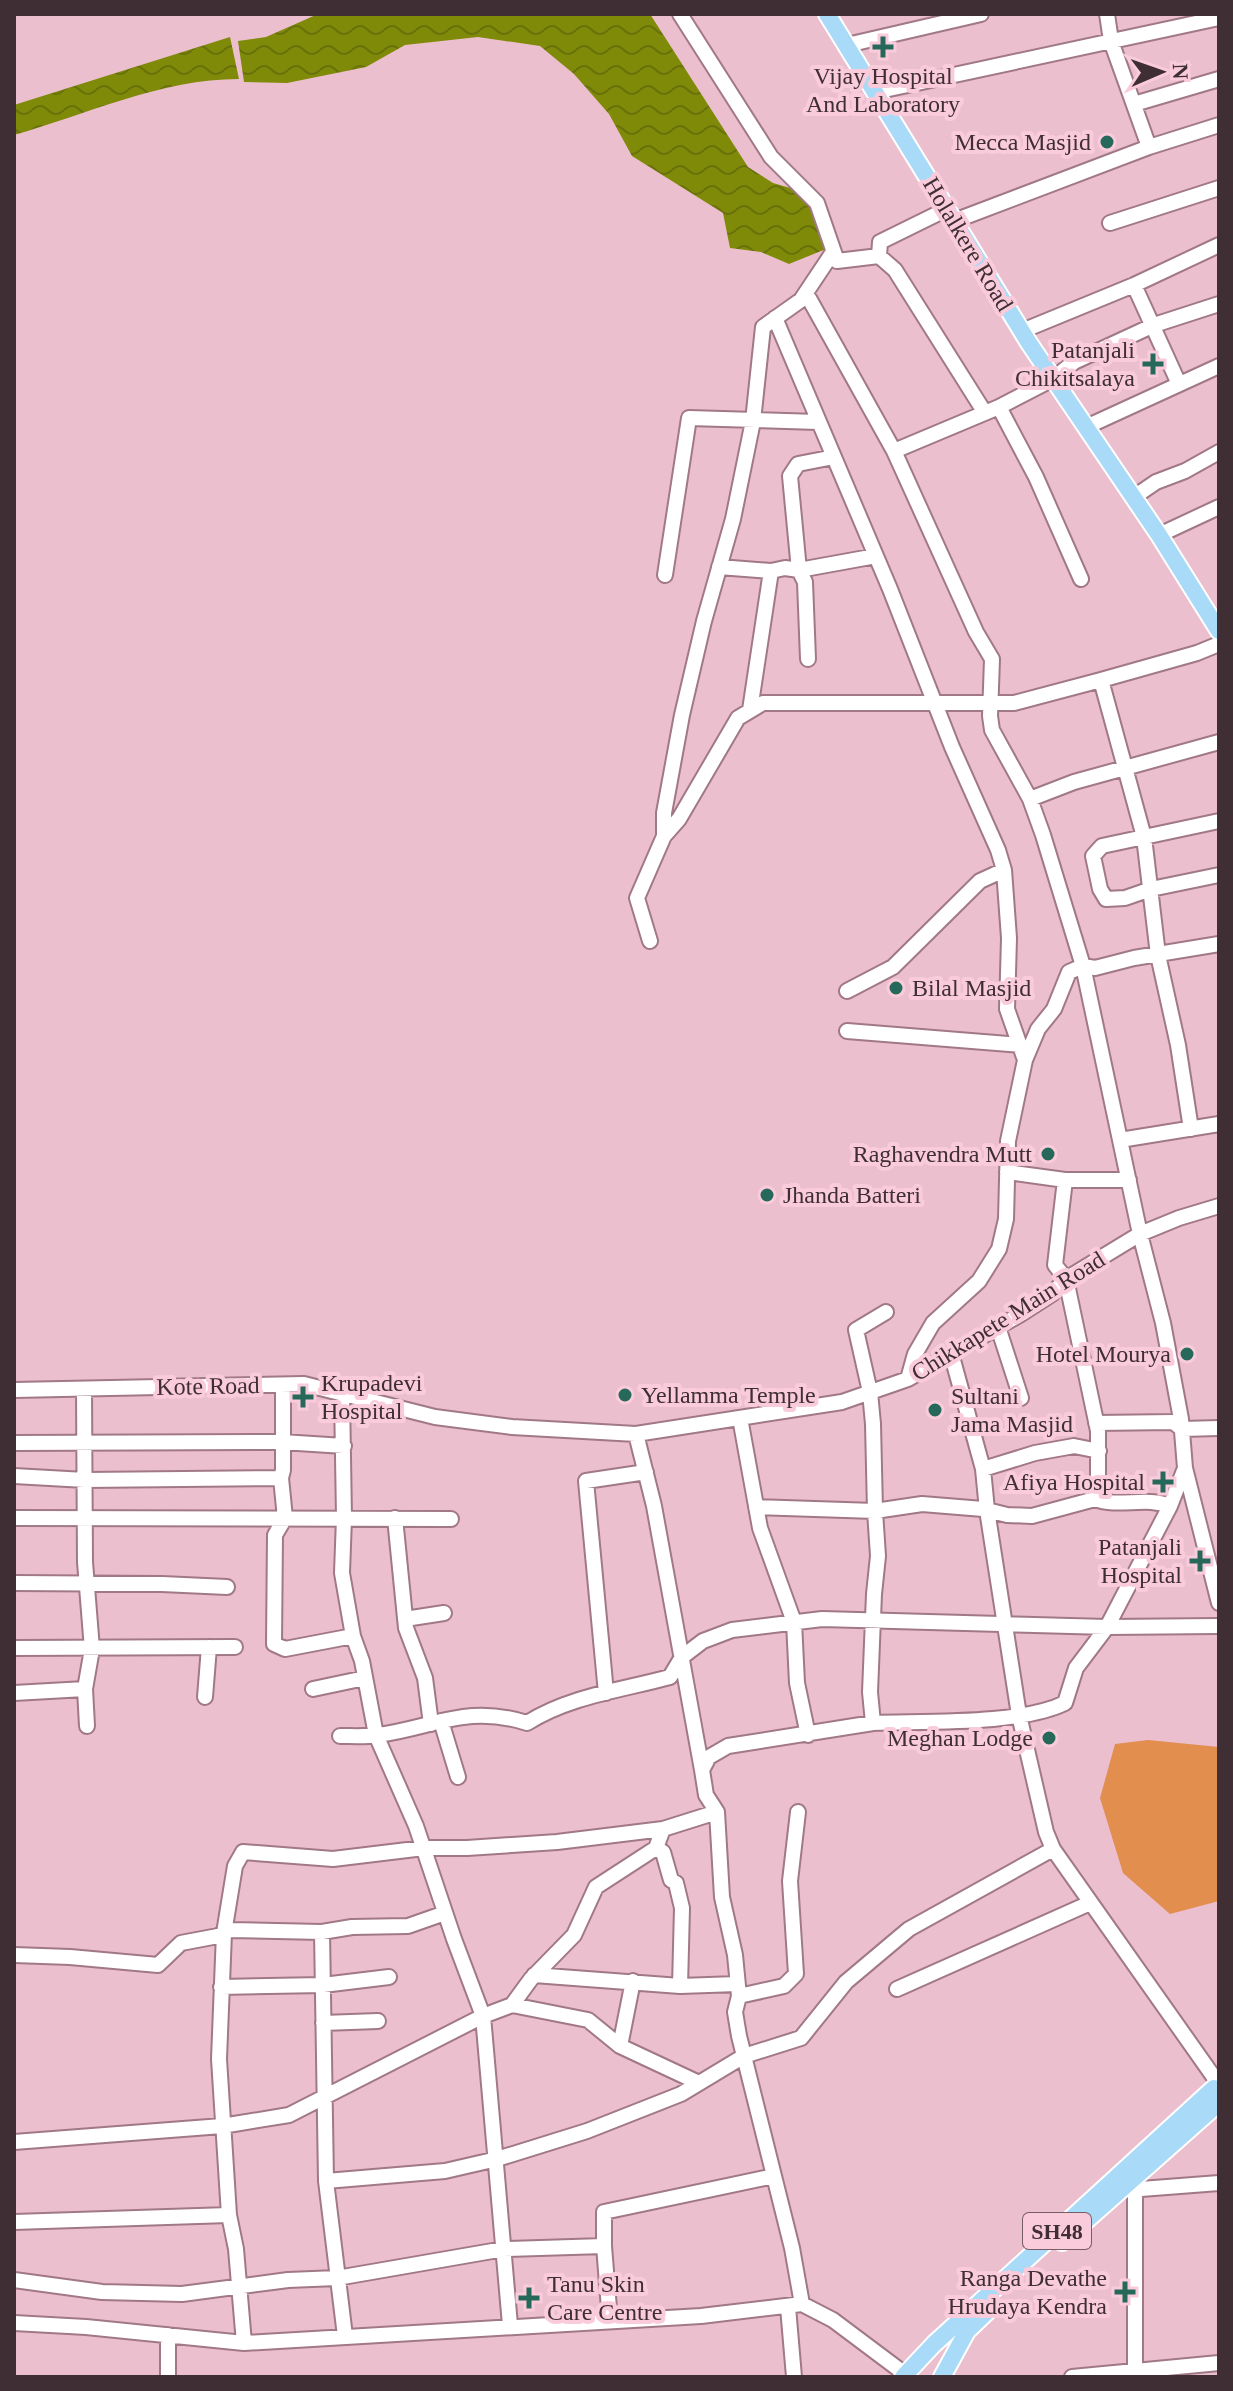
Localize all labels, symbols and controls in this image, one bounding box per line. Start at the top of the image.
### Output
north arrow [1121,32,1201,112]
marker: Vijay Hospital And Laboratory [872,36,894,58]
place label: Vijay Hospital And Laboratory [806,63,960,117]
text: N [1168,63,1193,80]
place label: Mecca Masjid [954,129,1091,155]
marker: Mecca Masjid [1098,133,1116,151]
street label: Holalkere Road [918,172,1018,316]
place label: Patanjali Chikitsalaya [1015,337,1135,391]
marker: Patanjali Chikitsalaya [1142,353,1164,375]
place label: Bilal Masjid [912,975,1031,1001]
marker: Bilal Masjid [887,979,905,997]
place label: Raghavendra Mutt [853,1141,1032,1167]
marker: Raghavendra Mutt [1039,1145,1057,1163]
place label: Jhanda Batteri [783,1182,921,1208]
marker: Jhanda Batteri [758,1186,776,1204]
street label: Chikkapete Main Road [907,1246,1109,1386]
place label: Hotel Mourya [1036,1341,1171,1367]
marker: Hotel Mourya [1178,1345,1196,1363]
place label: Krupadevi Hospital [321,1370,423,1424]
street label: Kote Road [156,1372,260,1400]
place label: Yellamma Temple [641,1382,816,1408]
place label: Sultani Jama Masjid [951,1383,1073,1437]
marker: Krupadevi Hospital [292,1386,314,1408]
marker: Yellamma Temple [616,1386,634,1404]
marker: Sultani Jama Masjid [926,1401,944,1419]
place label: Afiya Hospital [1003,1469,1145,1495]
marker: Afiya Hospital [1152,1471,1174,1493]
place label: Patanjali Hospital [1098,1534,1182,1588]
marker: Patanjali Hospital [1189,1550,1211,1572]
place label: Meghan Lodge [887,1725,1033,1751]
marker: Meghan Lodge [1040,1729,1058,1747]
road number: SH48 [1023,2213,1091,2249]
place label: Ranga Devathe Hrudaya Kendra [948,2265,1107,2319]
place label: Tanu Skin Care Centre [547,2271,662,2325]
marker: Ranga Devathe Hrudaya Kendra [1114,2281,1136,2303]
marker: Tanu Skin Care Centre [518,2287,540,2309]

